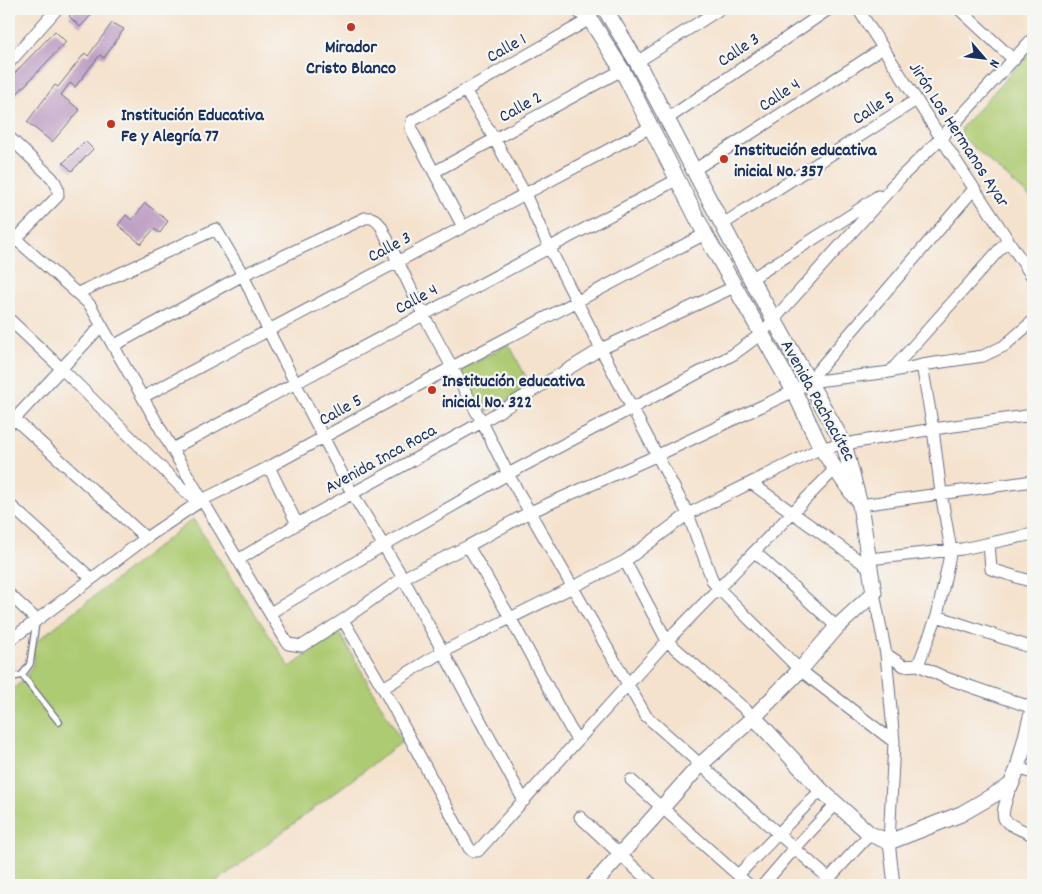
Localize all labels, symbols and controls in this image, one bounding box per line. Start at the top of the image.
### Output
marker: Mirador Cristo Blanco [345,21,357,33]
street label: Calle 1 [483,28,532,70]
street label: Calle 3 [713,28,765,74]
north arrow [960,32,1010,82]
place label: Mirador Cristo Blanco [306,36,396,82]
text: N [983,55,1004,71]
street label: Jirón Los Hermanos Ayar [901,58,1015,213]
street label: Calle 4 [755,73,806,119]
street label: Calle 2 [495,86,547,130]
street label: Calle 5 [848,86,901,132]
place label: Institución Educativa Fe y Alegría 77 [121,104,264,150]
marker: Institución Educativa Fe y Alegría 77 [105,118,117,130]
place label: Institución educativa inicial No. 357 [734,139,877,185]
marker: Institución educativa inicial No. 357 [718,153,730,165]
street label: Calle 3 [364,226,416,270]
street label: Calle 4 [391,279,443,322]
street label: Avenida Pachacútec [773,336,861,466]
place label: Institución educativa inicial No. 322 [442,370,585,416]
marker: Institución educativa inicial No. 322 [426,384,438,396]
street label: Calle 5 [315,389,368,433]
street label: Avenida Inca Roca [321,419,442,501]

